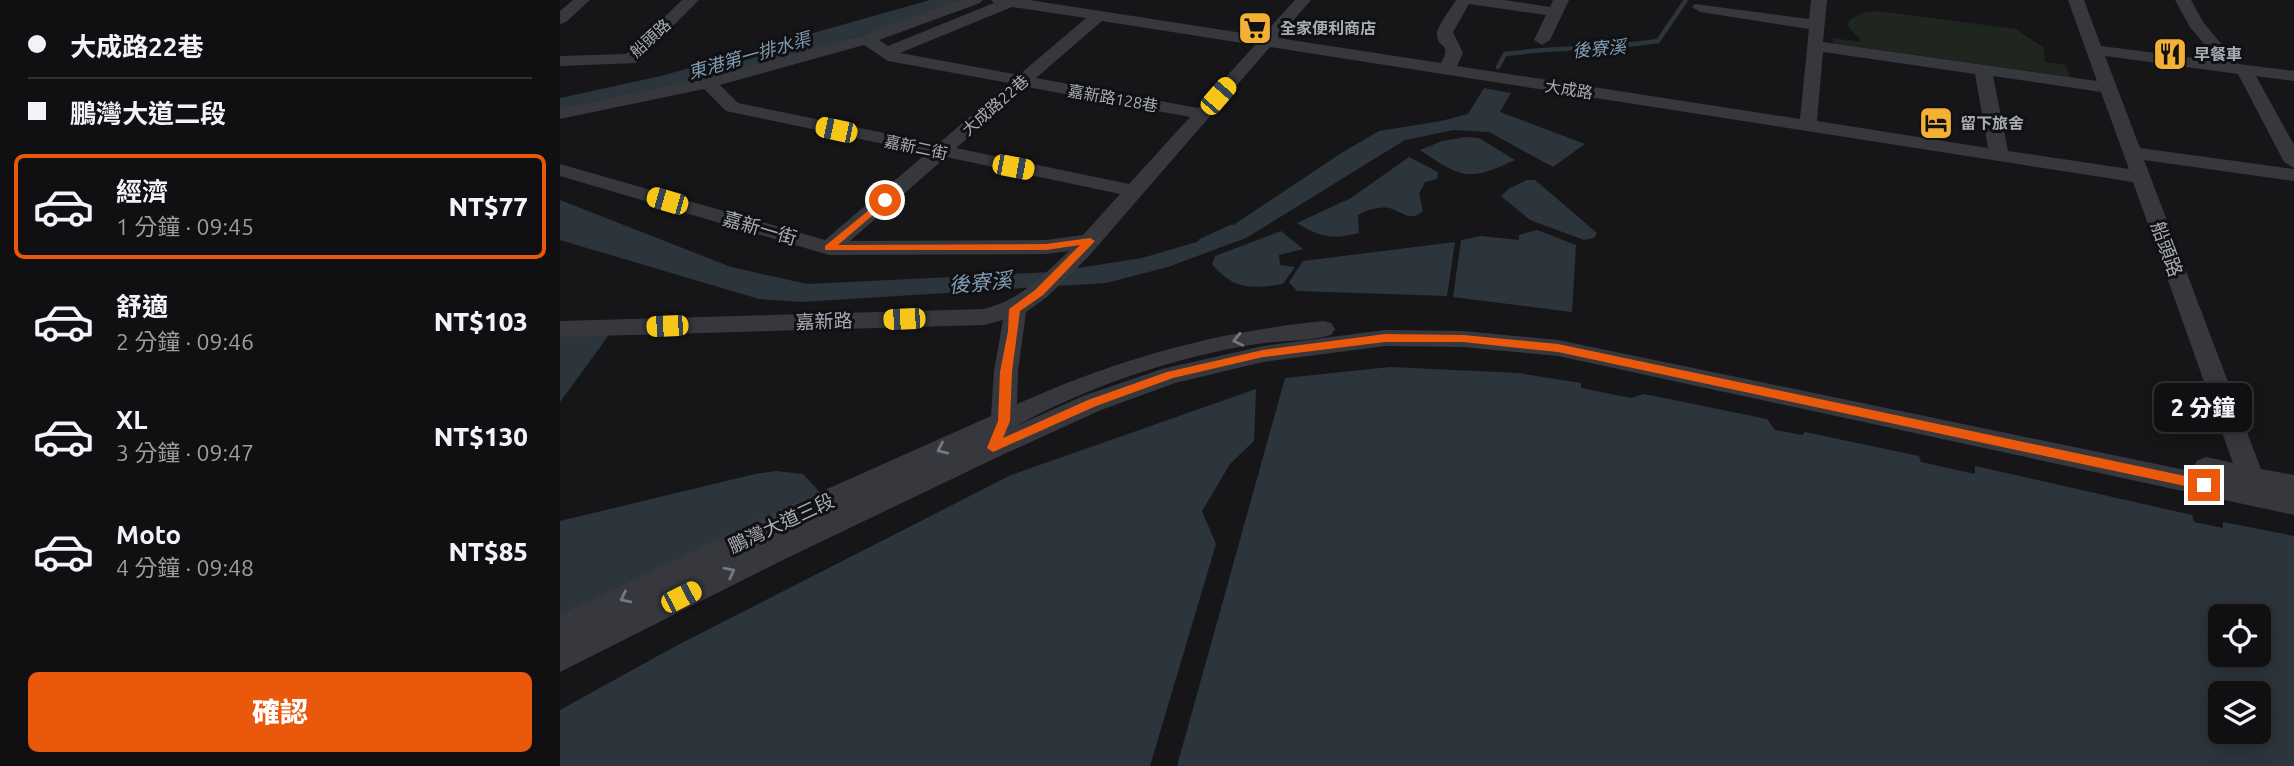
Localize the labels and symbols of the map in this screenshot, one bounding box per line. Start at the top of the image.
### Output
supermarket icon: 全家便利商店 [1236,9,1274,47]
street label: 船頭路 [626,15,674,61]
place label: 全家便利商店 [1280,19,1376,37]
water label: 東港第一排水渠 [686,27,815,82]
water label: 後寮溪 [1571,35,1630,60]
restaurant icon: 早餐車 [2151,35,2189,73]
place label: 早餐車 [2194,45,2242,63]
street label: 大成路22巷 [958,71,1032,139]
car [1197,73,1240,119]
street label: 大成路 [1544,76,1594,102]
street label: 嘉新路128巷 [1067,81,1159,115]
hotel icon: 留下旅舍 [1917,104,1955,142]
place label: 留下旅舍 [1960,114,2024,132]
car [814,115,859,145]
street label: 嘉新二街 [883,132,949,162]
car [991,153,1036,181]
route start [869,184,901,216]
car [644,185,691,217]
street label: 嘉新一街 [720,207,800,249]
street label: 船頭路 [2147,218,2187,280]
water label: 後寮溪 [948,267,1015,297]
car [883,308,926,330]
street label: 嘉新路 [795,309,853,333]
car [646,315,689,337]
one-way arrow [1232,332,1244,347]
callout: 2 分鐘 [2155,384,2253,433]
one-way arrow [936,441,949,455]
route end [2188,469,2220,501]
street label: 鵬灣大道三段 [725,489,837,557]
one-way arrow [723,567,735,581]
car [658,578,705,616]
one-way arrow [620,590,632,604]

